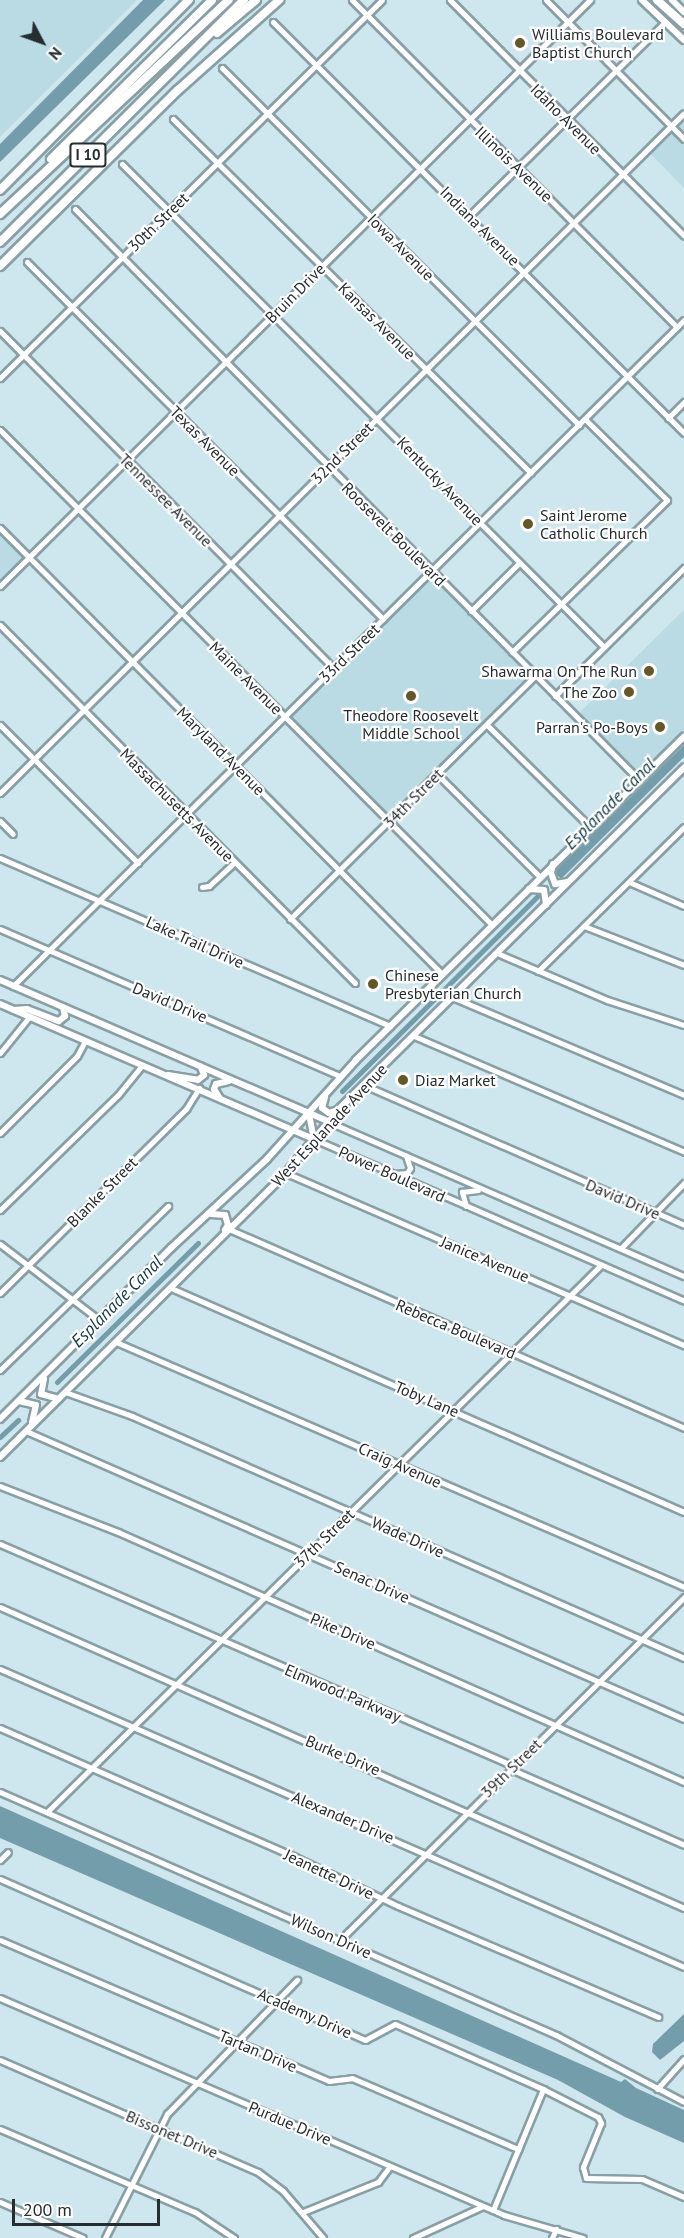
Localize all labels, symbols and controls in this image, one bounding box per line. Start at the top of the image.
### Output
north arrow [12,12,72,72]
place label: Williams Boulevard Baptist Church [532,24,664,62]
marker: Williams Boulevard Baptist Church [513,36,527,50]
text: N [45,43,67,64]
street label: Idaho Avenue [526,79,606,159]
street label: Illinois Avenue [471,122,557,206]
road number: I 10 [68,143,107,167]
street label: Indiana Avenue [436,182,524,270]
street label: 30th Street [124,188,192,256]
street label: Iowa Avenue [363,209,439,285]
street label: Bruin Drive [261,259,329,327]
street label: Kansas Avenue [334,278,420,364]
street label: Texas Avenue [166,402,244,480]
street label: 32nd Street [307,418,377,488]
street label: Kentucky Avenue [393,432,487,530]
street label: Tennessee Avenue [115,449,217,551]
street label: Roosevelt Boulevard [338,478,450,590]
place label: Saint Jerome Catholic Church [540,505,648,543]
marker: Saint Jerome Catholic Church [521,517,535,531]
street label: 33rd Street [315,619,383,687]
street label: Maine Avenue [205,637,287,719]
place label: Shawarma On The Run [481,661,637,681]
marker: Shawarma On The Run [642,664,656,678]
place label: The Zoo [562,682,617,702]
marker: The Zoo [622,685,636,699]
marker: Theodore Roosevelt Middle School [404,689,418,703]
street label: Maryland Avenue [173,703,269,799]
place label: Theodore Roosevelt Middle School [343,705,479,743]
place label: Parran's Po-Boys [536,717,648,737]
marker: Parran's Po-Boys [653,720,667,734]
street label: Massachusetts Avenue [116,744,238,866]
water label: Esplanade Canal [560,754,660,854]
street label: 34th Street [379,764,447,832]
street label: Lake Trail Drive [143,912,247,972]
place label: Chinese Presbyterian Church [385,965,522,1003]
marker: Chinese Presbyterian Church [366,977,380,991]
street label: David Drive [130,978,210,1026]
street label: West Esplanade Avenue [267,1059,391,1191]
place label: Diaz Market [415,1070,496,1090]
marker: Diaz Market [396,1073,410,1087]
street label: Power Boulevard [336,1142,448,1206]
street label: Blanke Street [63,1153,141,1231]
street label: David Drive [583,1175,663,1223]
street label: Janice Avenue [438,1232,532,1286]
water label: Esplanade Canal [67,1252,167,1352]
street label: Rebecca Boulevard [393,1295,519,1363]
street label: Toby Lane [392,1377,462,1421]
street label: Craig Avenue [355,1438,445,1492]
street label: 37th Street [290,1505,358,1571]
street label: Wade Drive [369,1512,447,1562]
street label: Senac Drive [331,1557,413,1607]
street label: Pike Drive [308,1609,378,1653]
street label: Elmwood Parkway [282,1660,404,1726]
street label: Burke Drive [303,1731,383,1779]
street label: 39th Street [477,1734,545,1802]
street label: Alexander Drive [289,1787,397,1847]
street label: Jeanette Drive [281,1845,377,1903]
street label: Wilson Drive [288,1910,374,1962]
street label: Academy Drive [255,1984,355,2042]
street label: Tartan Drive [216,2026,300,2076]
street label: Purdue Drive [246,2097,334,2149]
street label: Bissonet Drive [123,2106,221,2162]
scale bar [15,2187,164,2225]
text: 200 m [23,2198,72,2221]

